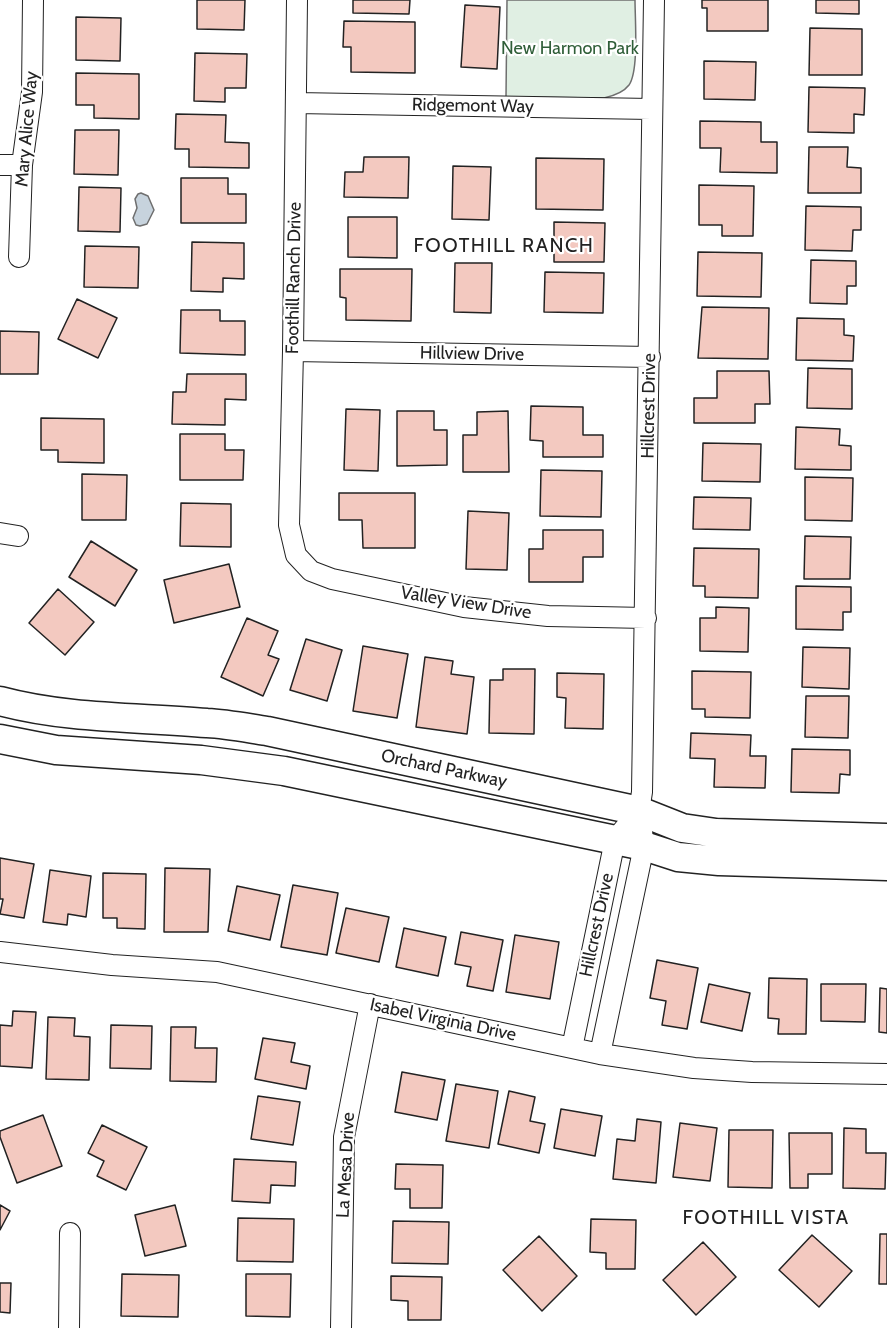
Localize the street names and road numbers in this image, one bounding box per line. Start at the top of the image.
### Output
street label: Mary Alice Way [11,70,43,188]
street label: Ridgemont Way [412,94,534,118]
street label: Foothill Ranch Drive [282,202,306,354]
street label: Hillview Drive [420,342,524,366]
street label: Hillcrest Drive [637,353,661,459]
street label: Valley View Drive [399,582,533,624]
street label: Orchard Parkway [379,745,509,793]
street label: Hillcrest Drive [575,871,619,979]
street label: Isabel Virginia Drive [368,994,518,1046]
street label: La Mesa Drive [332,1112,360,1218]

